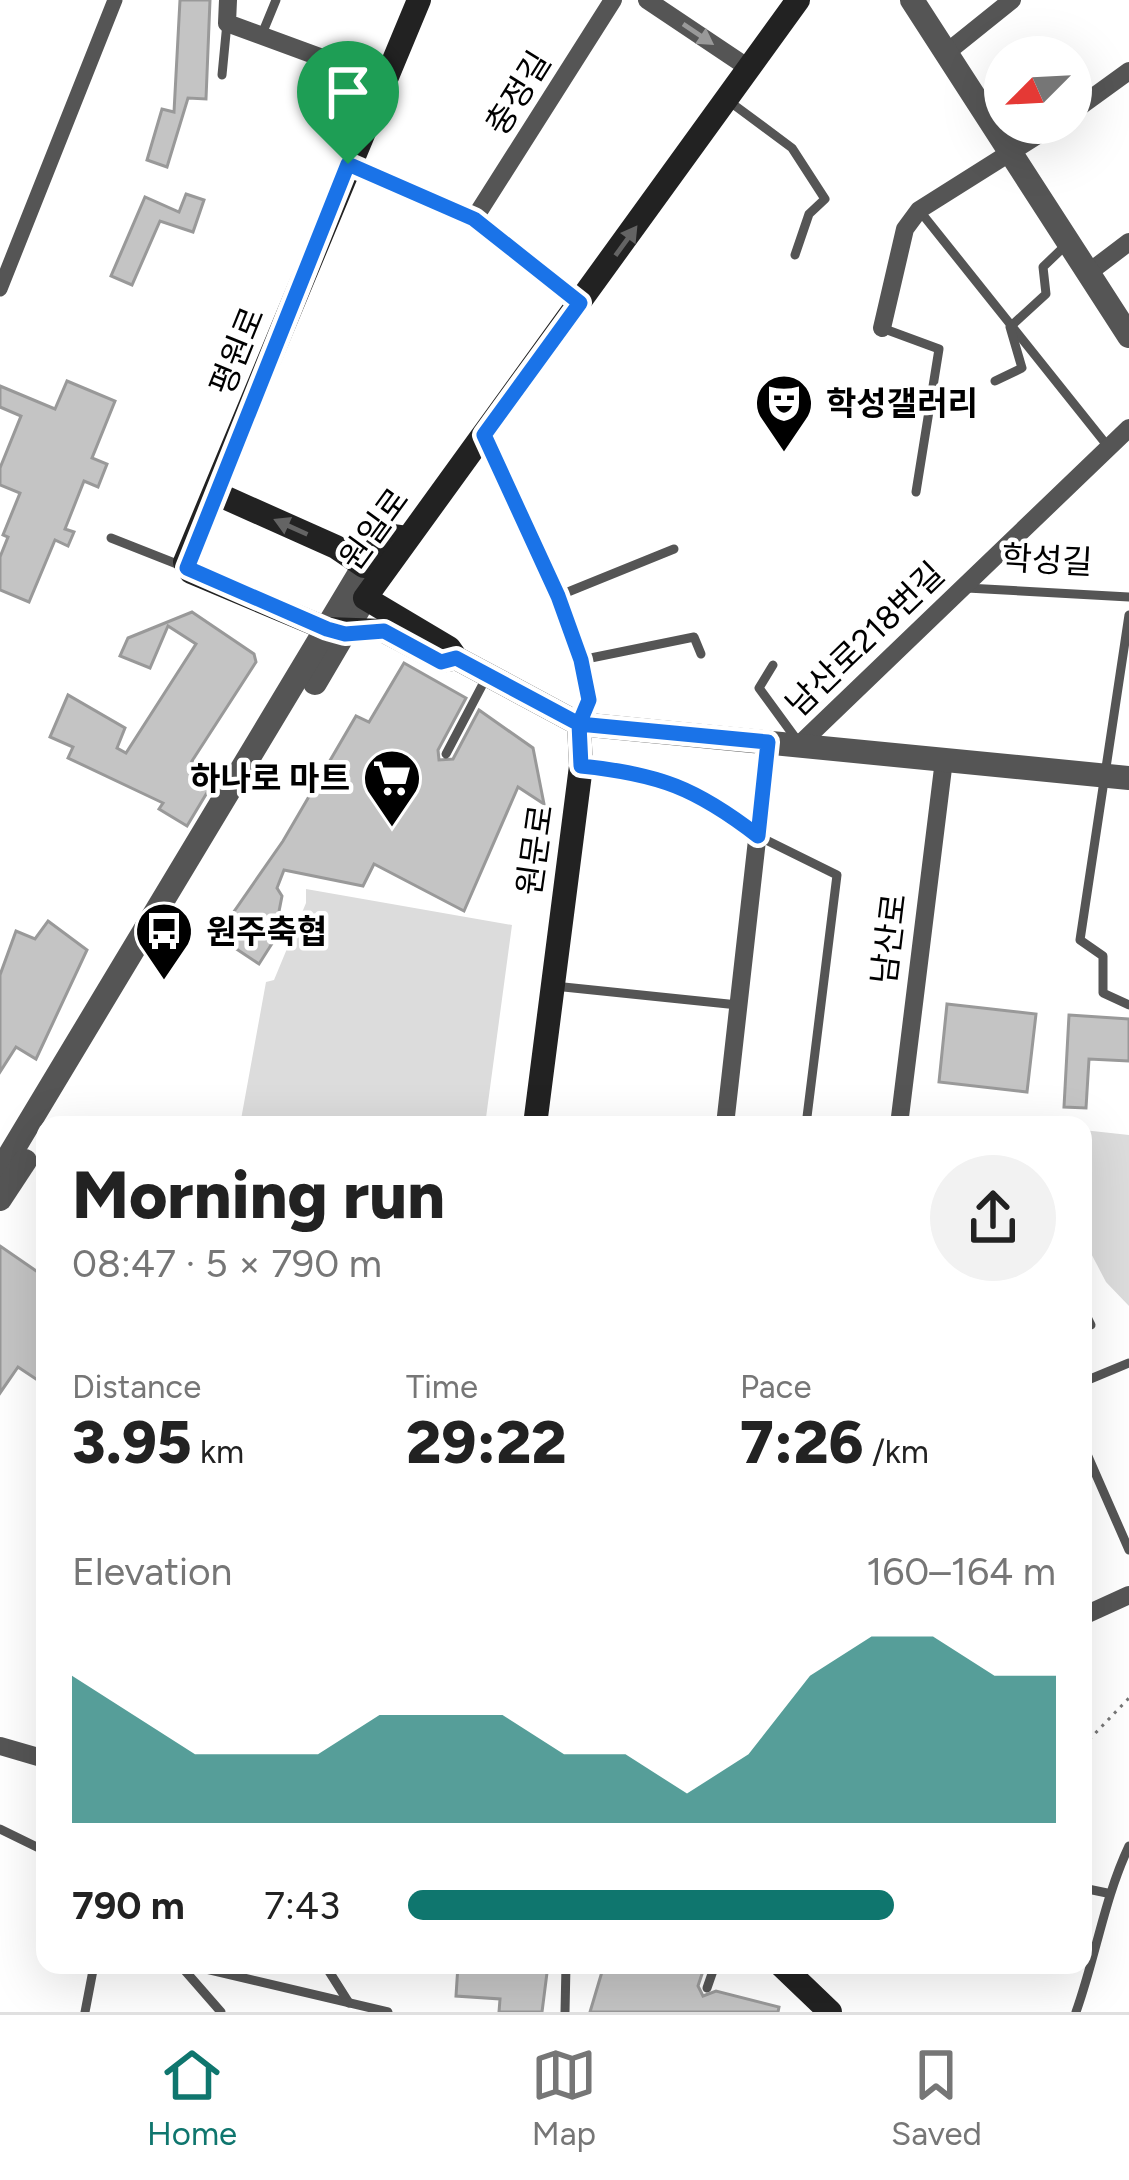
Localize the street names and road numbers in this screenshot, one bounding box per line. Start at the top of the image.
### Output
street label: 충정길 [477,44,559,142]
street label: 평원로 [202,301,272,401]
street label: 원일로 [331,481,417,577]
street label: 학성길 [1000,538,1094,582]
street label: 남산로218번길 [778,554,952,724]
street label: 원문로 [509,802,561,898]
street label: 남산로 [864,891,914,987]

